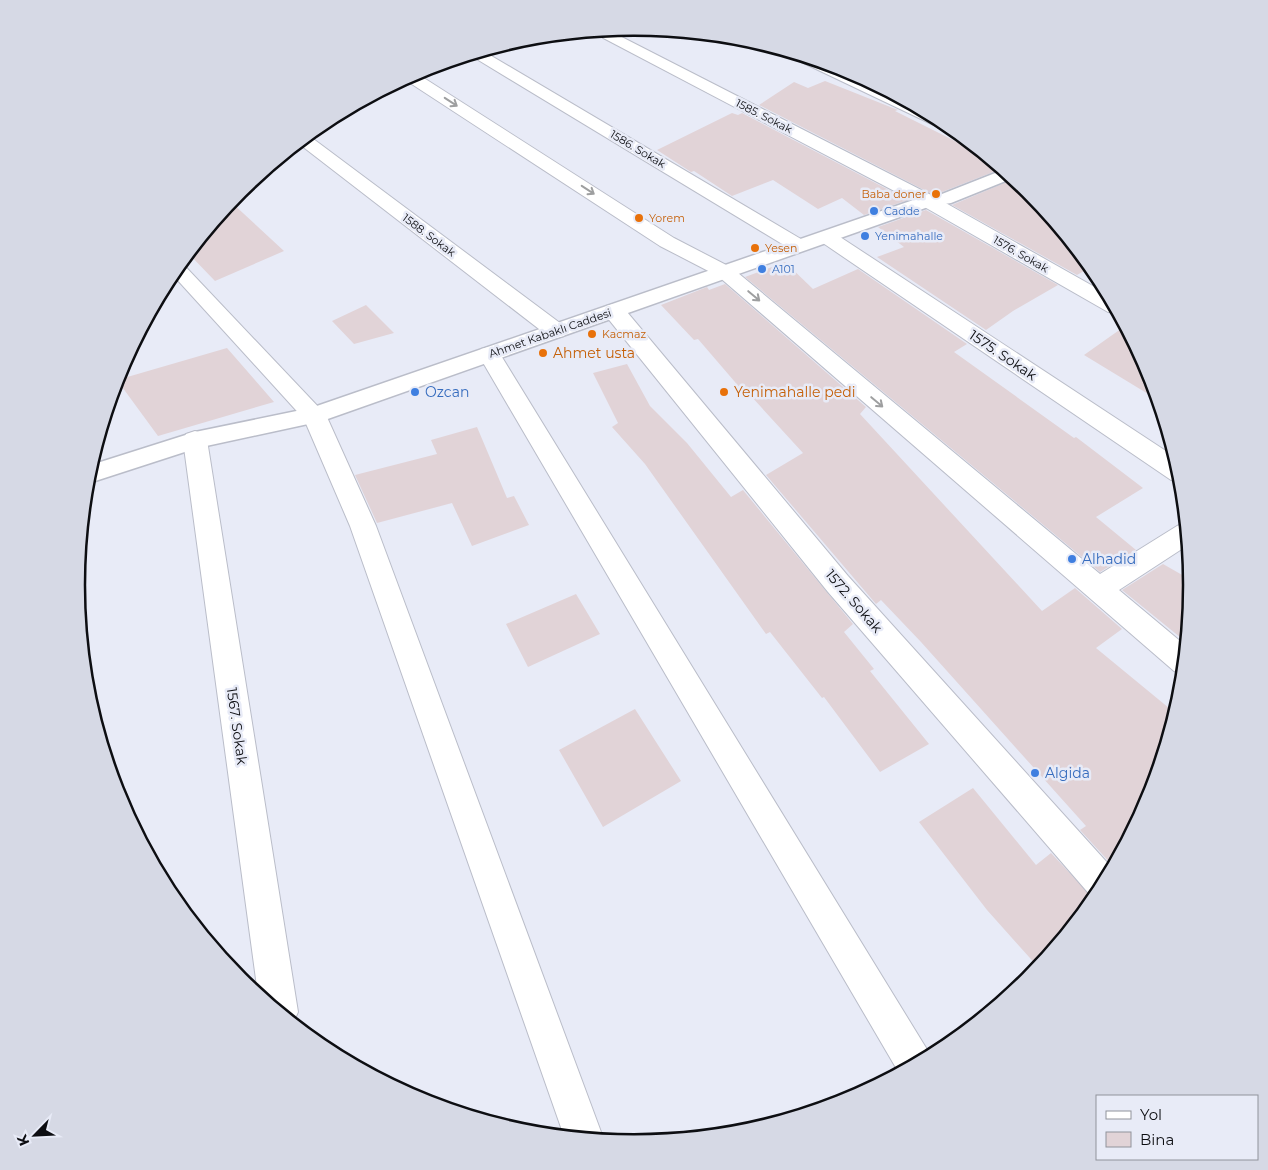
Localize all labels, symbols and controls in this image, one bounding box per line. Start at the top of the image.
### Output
street label: 1585. Sokak [733,96,795,136]
one-way arrow [444,97,458,107]
street label: 1586. Sokak [608,127,669,171]
one-way arrow [580,185,594,195]
place label: Baba doner [862,187,926,201]
marker: Baba doner [930,188,942,200]
place label: Cadde [884,204,920,218]
marker: Cadde [868,205,880,217]
street label: 1588. Sokak [400,211,459,260]
place label: Yorem [649,211,685,225]
marker: Yorem [633,212,645,224]
place label: Yenimahalle [875,229,943,243]
marker: Yenimahalle [859,230,871,242]
street label: 1576. Sokak [991,233,1052,276]
place label: Yesen [765,241,797,255]
marker: Yesen [749,242,761,254]
place label: A101 [772,262,795,276]
marker: A101 [756,263,768,275]
one-way arrow [747,291,760,302]
street label: Ahmet Kabaklı Caddesi [487,305,613,361]
street label: 1575. Sokak [966,326,1041,385]
place label: Kacmaz [602,327,647,341]
marker: Kacmaz [586,328,598,340]
place label: Ahmet usta [553,344,635,362]
marker: Ahmet usta [537,347,549,359]
place label: Ozcan [425,383,469,401]
place label: Yenimahalle pedi [734,383,855,401]
marker: Ozcan [409,386,421,398]
marker: Yenimahalle pedi [718,386,730,398]
one-way arrow [871,396,884,407]
place label: Alhadid [1082,550,1136,568]
marker: Alhadid [1066,553,1078,565]
street label: 1572. Sokak [822,566,887,637]
street label: 1567. Sokak [223,686,251,766]
place label: Algida [1045,764,1090,782]
marker: Algida [1029,767,1041,779]
legend [1096,1095,1258,1160]
text: Yol [1140,1105,1162,1124]
north arrow [10,1110,60,1160]
text: Bina [1140,1130,1174,1149]
text: K [13,1131,33,1149]

